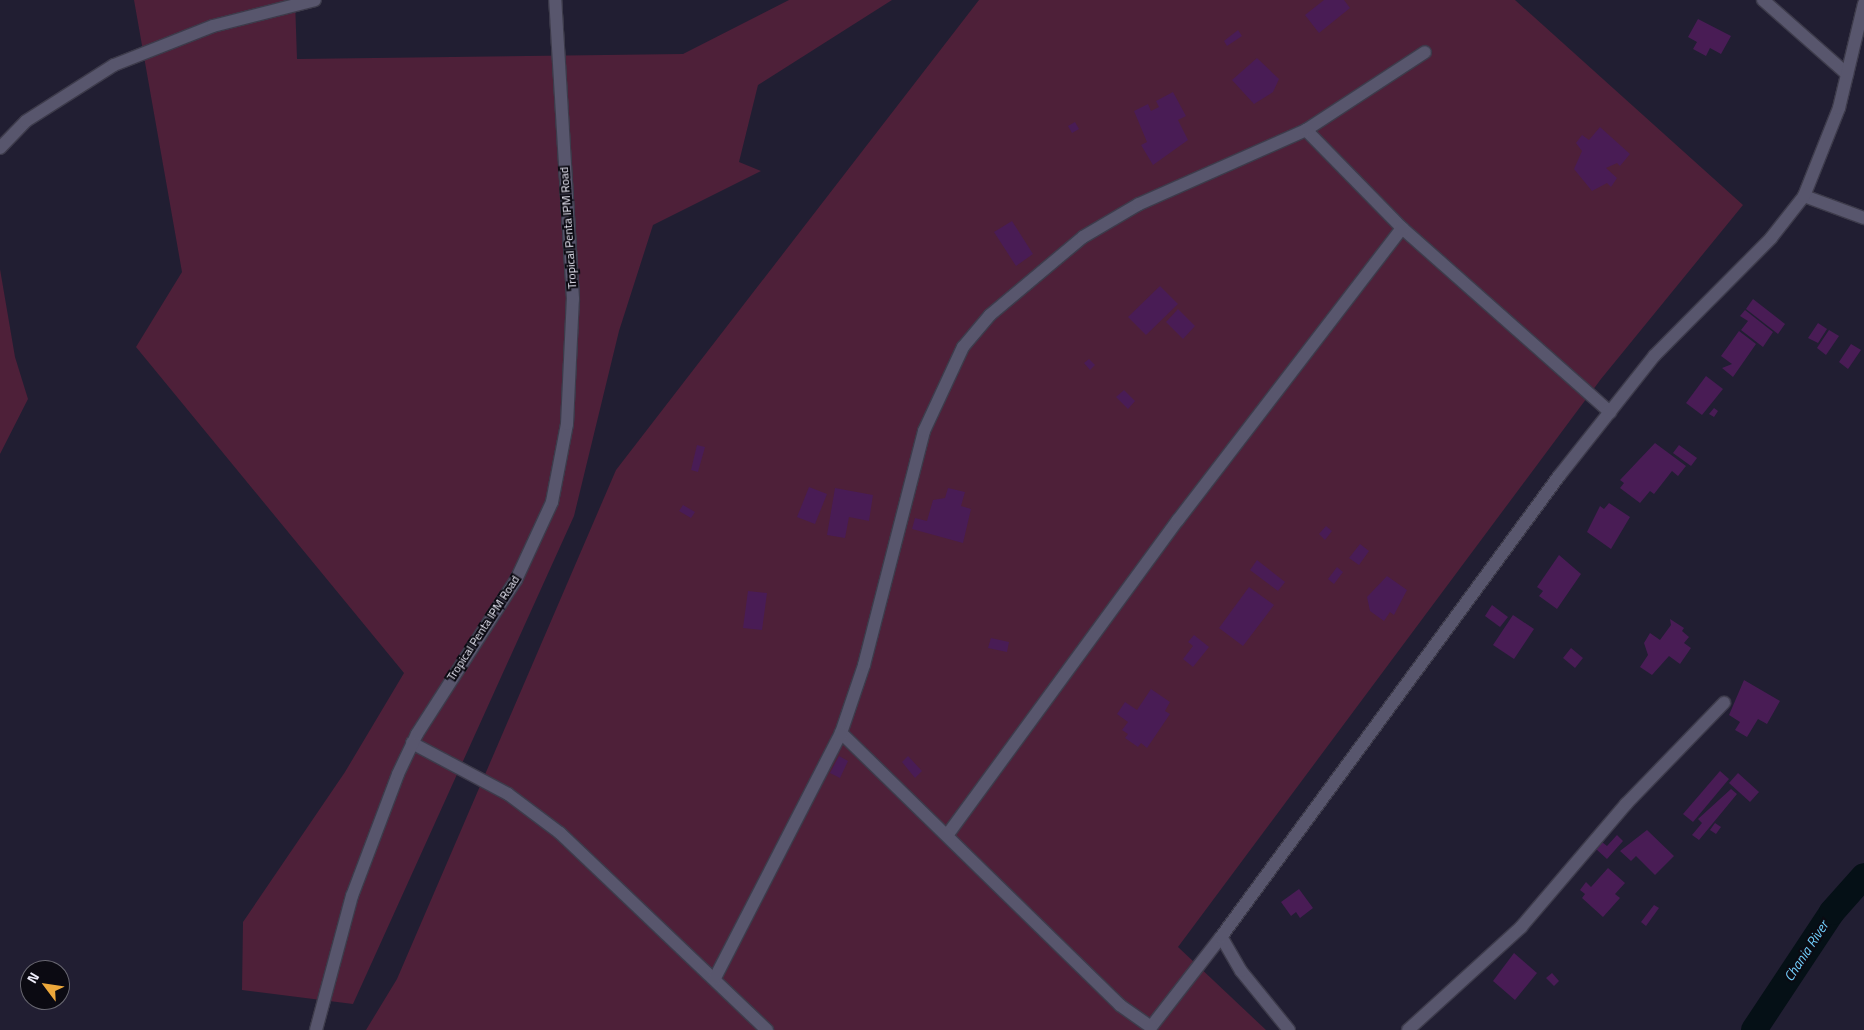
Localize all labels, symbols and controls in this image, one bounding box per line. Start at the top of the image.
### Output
street label: Tropical Penta IPM Road [557,166,579,290]
street label: Tropical Penta IPM Road [444,573,522,683]
water label: Chania River [1780,918,1832,984]
north arrow [20,960,70,1010]
text: N [21,968,44,987]

